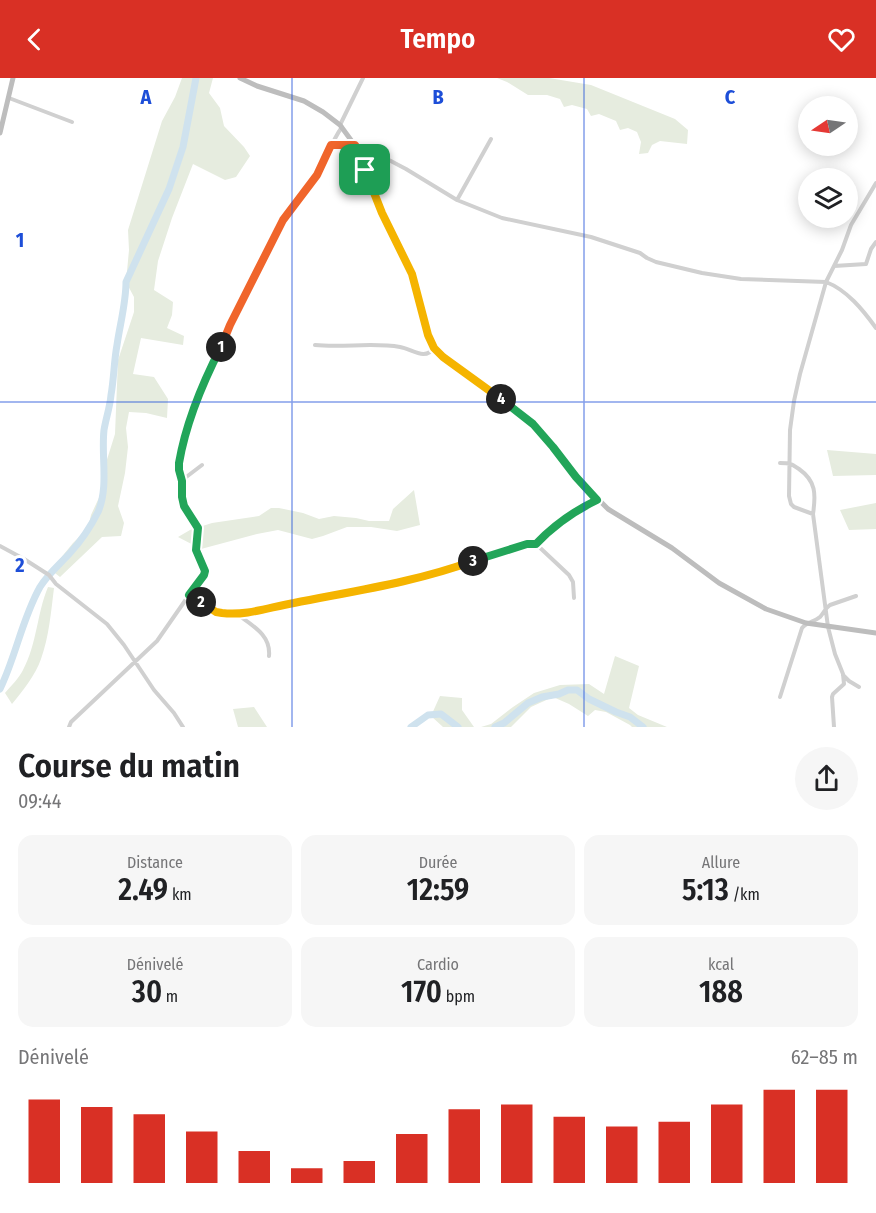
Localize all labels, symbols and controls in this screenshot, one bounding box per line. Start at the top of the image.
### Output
icon: back [18,23,51,56]
text: Tempo [401,23,475,55]
icon: heart [825,23,858,56]
text: A [140,85,153,109]
text: B [432,85,444,109]
text: C [725,85,736,109]
north arrow [798,96,858,156]
map controls [798,96,858,228]
pin [339,144,390,195]
icon: arrive [348,153,381,186]
button: layers [798,168,858,228]
text: 1 [16,228,24,252]
pin: 1 [206,332,236,362]
text: 1 [218,337,224,356]
pin: 4 [486,384,516,414]
text: 4 [497,389,505,408]
pin: 3 [458,546,488,576]
text: 3 [469,551,477,570]
text: 2 [14,553,25,577]
pin: 2 [186,587,216,617]
text: 2 [197,592,205,611]
text: Course du matin [18,746,240,786]
button: share [795,747,858,810]
text: 09:44 [18,789,61,813]
text: Distance [127,853,183,872]
text: Durée [419,853,457,872]
text: Allure [702,853,740,872]
text: 2.49 [118,872,168,908]
text: 12:59 [407,872,469,908]
text: 5:13 [682,872,729,908]
text: km [168,885,192,904]
text: /km [729,885,760,904]
text: Dénivelé [127,955,183,974]
text: Cardio [417,955,459,974]
text: kcal [708,955,734,974]
text: 30 [132,974,162,1010]
text: 170 [401,974,442,1010]
text: 188 [699,974,743,1010]
text: m [162,987,178,1006]
text: bpm [442,987,475,1006]
text: Dénivelé [18,1045,89,1069]
text: 62–85 m [791,1045,858,1069]

